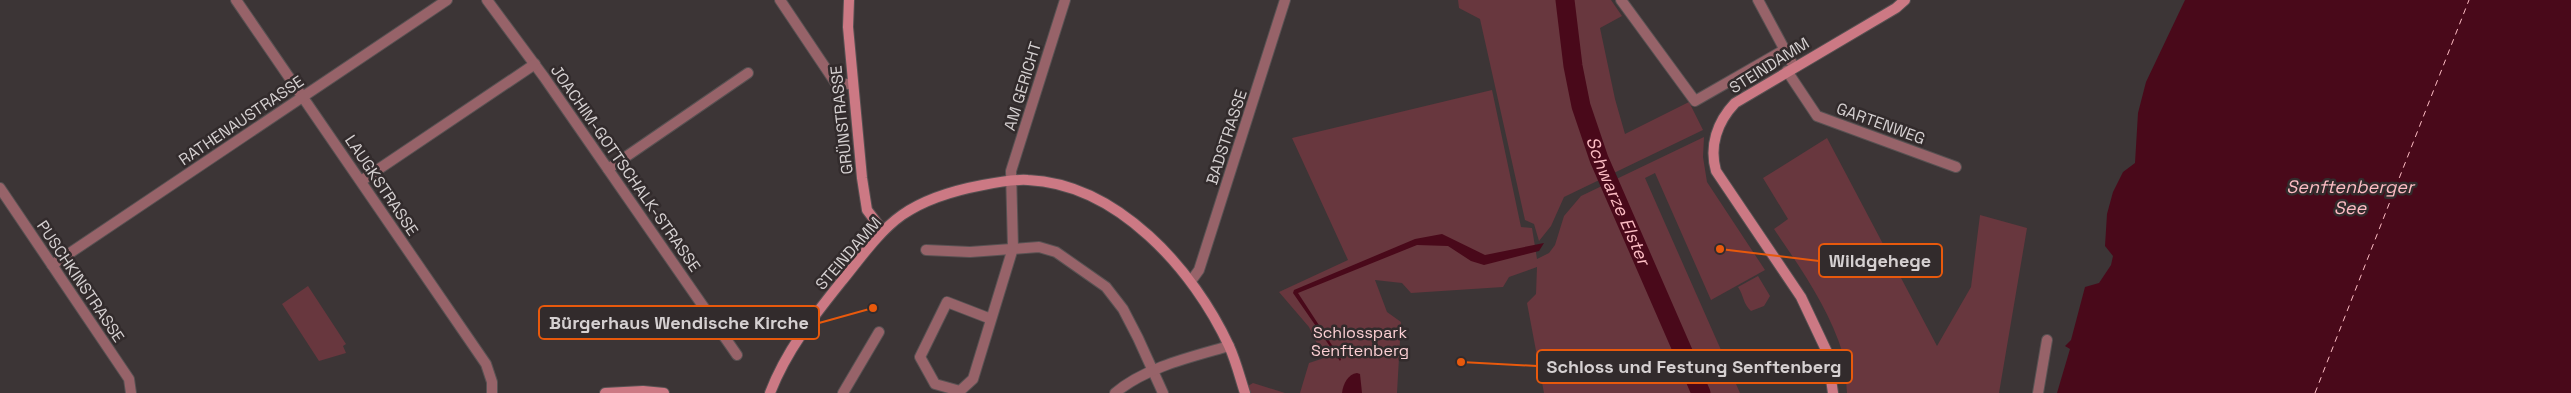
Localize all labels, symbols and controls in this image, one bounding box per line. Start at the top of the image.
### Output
street label: STEINDAMM [1725,33,1813,98]
street label: AM GERICHT [999,39,1046,133]
street label: JOACHIM-GOTTSCHALK-STRASSE [546,61,705,276]
street label: GRÜNSTRASSE [825,64,858,175]
street label: RATHENAUSTRASSE [175,71,308,170]
street label: BADSTRASSE [1201,87,1252,187]
street label: GARTENWEG [1833,98,1928,149]
street label: LAUGKSTRASSE [340,131,423,240]
water label: Schwarze Elster [1581,133,1657,271]
water label: Senftenberger See [2286,175,2416,219]
street label: STEINDAMM [811,212,886,294]
street label: PUSCHKINSTRASSE [32,216,129,346]
callout: Wildgehege [1819,244,1942,277]
text: Wildgehege [1829,249,1931,272]
callout: Bürgerhaus Wendische Kirche [539,306,819,339]
text: Bürgerhaus Wendische Kirche [549,311,809,334]
park label: Schlosspark Senftenberg [1311,322,1409,361]
callout: Schloss und Festung Senftenberg [1537,350,1852,383]
text: Schloss und Festung Senftenberg [1547,355,1841,378]

